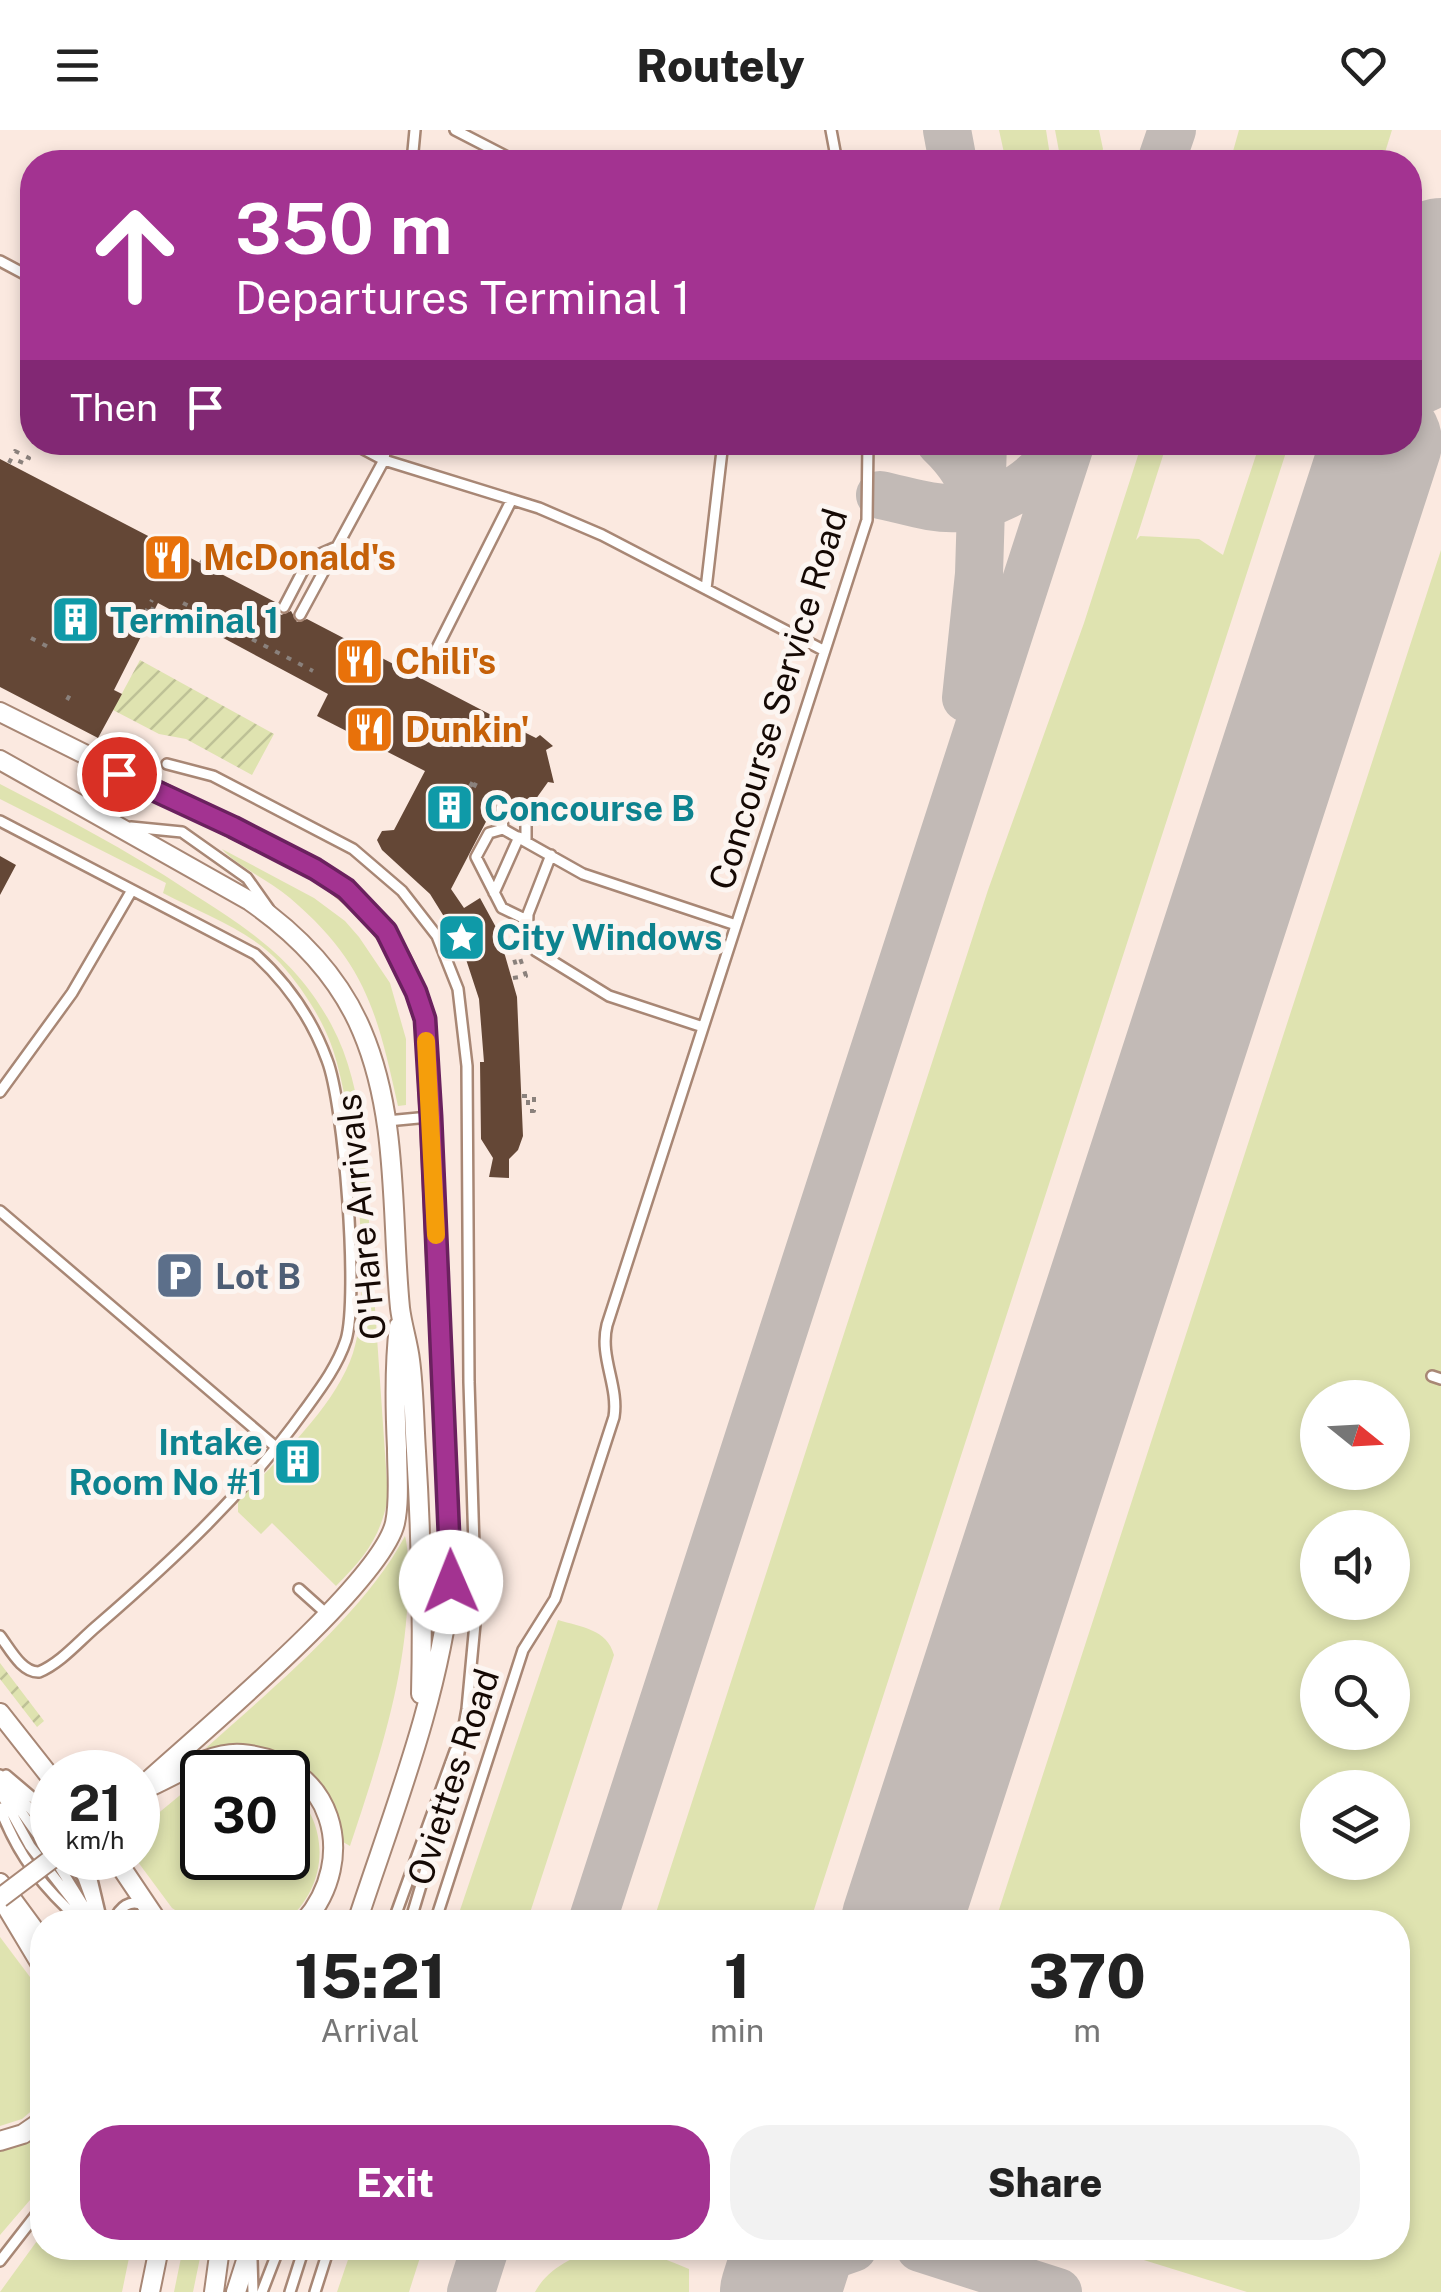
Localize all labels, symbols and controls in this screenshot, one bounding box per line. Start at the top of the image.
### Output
icon: menu [50,38,105,93]
icon: heart [1336,38,1391,93]
text: Routely [636,39,805,92]
text: 350 m [235,187,452,270]
icon: ahead [70,190,200,320]
text: Departures Terminal 1 [235,271,691,324]
icon: arrive [178,380,233,435]
text: Then [70,385,158,430]
street label: Concourse Service Road [700,504,856,894]
restaurant icon: McDonald's [142,531,194,583]
place label: McDonald's [203,537,396,578]
building icon: Terminal 1 [49,594,101,646]
place label: Terminal 1 [110,600,279,641]
restaurant icon: Chili's [334,635,386,687]
place label: Chili's [395,641,496,682]
restaurant icon: Dunkin' [344,703,396,755]
place label: Dunkin' [405,709,530,750]
pin [77,732,162,817]
icon: arrive [92,747,147,802]
building icon: Concourse B [423,782,475,834]
place label: Concourse B [484,788,695,829]
place icon: City Windows [435,911,487,963]
place label: City Windows [496,917,722,958]
street label: O'Hare Arrivals [328,1092,394,1342]
parking icon: Lot B [154,1250,206,1302]
place label: Lot B [215,1256,301,1297]
north arrow [1300,1380,1410,1490]
map controls [1300,1380,1410,1880]
place label: Intake Room No #1 [68,1422,263,1503]
building icon: Intake Room No #1 [272,1436,324,1488]
button: sound [1300,1510,1410,1620]
position arrow [399,1530,503,1634]
button: search [1300,1640,1410,1750]
street label: Oviettes Road [399,1664,507,1890]
speed limit sign: 30 [180,1750,310,1880]
button: layers [1300,1770,1410,1880]
text: 21 [68,1773,122,1832]
text: km/h [66,1825,124,1855]
text: 15:21 [294,1941,446,2012]
text: 1 [724,1941,750,2012]
text: 370 [1028,1941,1146,2012]
text: Arrival [321,2012,419,2049]
text: min [710,2012,764,2049]
text: m [1073,2012,1101,2049]
button: Exit [80,2125,710,2240]
button: Share [730,2125,1360,2240]

